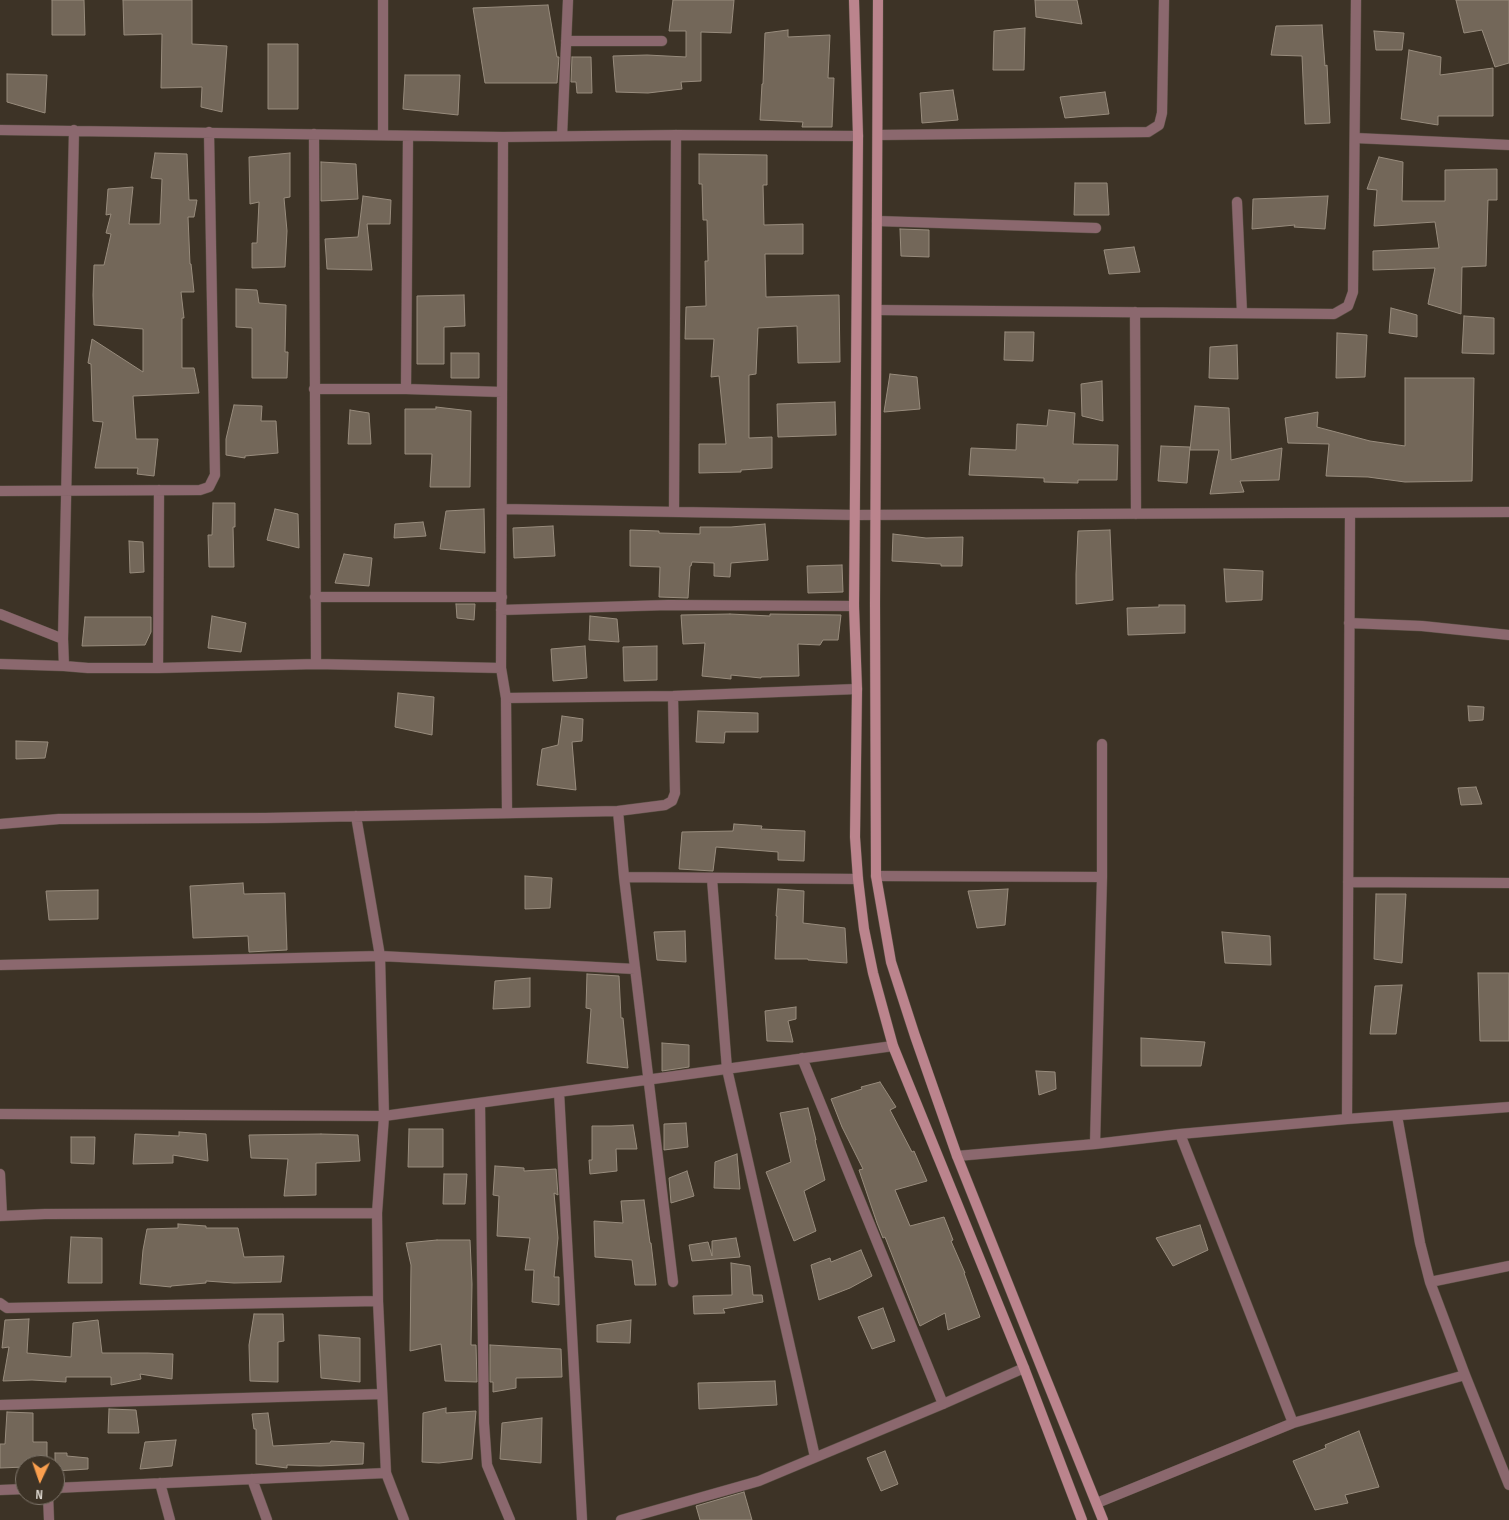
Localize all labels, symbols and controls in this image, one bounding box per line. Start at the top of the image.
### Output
north arrow [15,1455,65,1505]
text: N [35,1486,43,1503]

